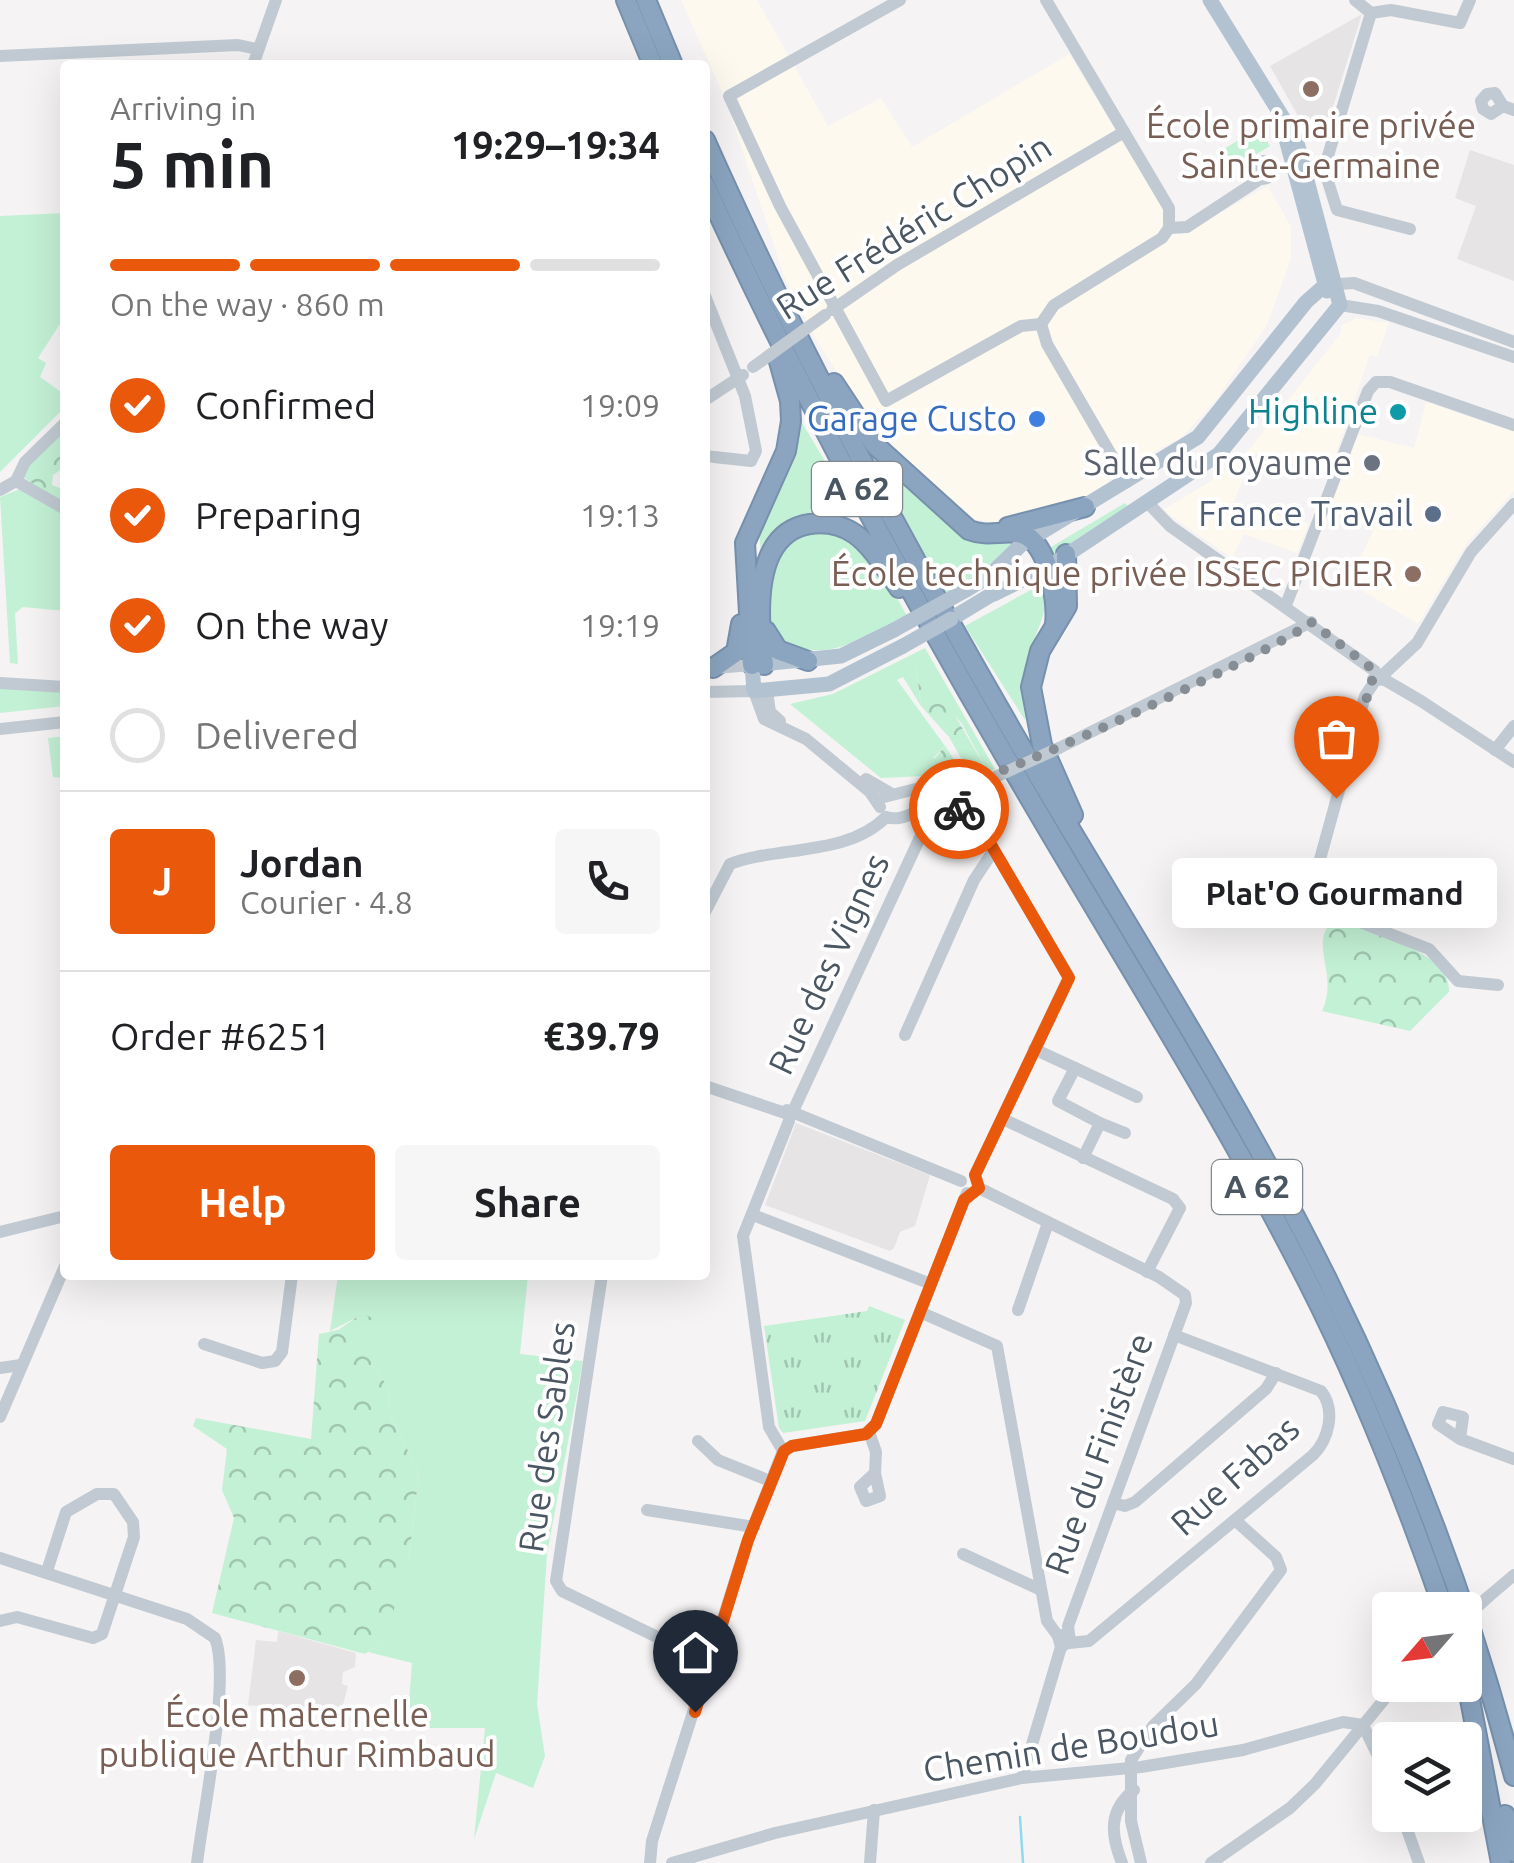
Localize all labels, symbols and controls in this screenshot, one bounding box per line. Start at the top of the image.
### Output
marker: École primaire privée Sainte-Germaine [1300,78,1322,100]
text: Arriving in [110,90,256,126]
place label: École primaire privée Sainte-Germaine [1146,104,1476,185]
text: 19:29–19:34 [451,124,660,166]
street label: Rue Frédéric Chopin [769,125,1058,327]
text: 5 min [110,127,274,200]
text: On the way · 860 m [110,286,385,322]
icon: check [110,378,165,433]
text: Confirmed [195,384,376,426]
text: 19:09 [580,387,660,423]
place label: Highline [1248,391,1378,431]
place label: Garage Custo [807,398,1017,438]
marker: Highline [1387,401,1409,423]
marker: Garage Custo [1026,408,1048,430]
place label: Salle du royaume [1084,442,1352,482]
marker: Salle du royaume [1361,452,1383,474]
road number: A 62 [812,462,902,516]
icon: check [110,488,165,543]
place label: France Travail [1198,493,1413,533]
text: Preparing [195,494,362,536]
text: 19:13 [580,497,660,533]
marker: France Travail [1422,503,1444,525]
place label: École technique privée ISSEC PIGIER [831,552,1393,593]
marker: École technique privée ISSEC PIGIER [1402,563,1424,585]
icon: check [110,598,165,653]
text: On the way [195,604,388,646]
text: 19:19 [580,607,660,643]
pin [1294,696,1379,799]
icon: bag [1309,711,1364,766]
text: Delivered [195,714,359,756]
courier [909,759,1009,859]
icon: bike [932,782,987,837]
button: phone [555,829,660,934]
text: Jordan [240,842,364,884]
street label: Rue des Vignes [760,847,897,1080]
callout: Plat'O Gourmand [1174,858,1498,928]
text: J [153,860,172,902]
text: Plat'O Gourmand [1205,875,1464,911]
text: Courier · 4.8 [240,884,413,920]
text: Order #6251 [110,1015,331,1057]
text: €39.79 [543,1015,660,1057]
button: Help [110,1145,375,1260]
button: Share [395,1145,660,1260]
road number: A 62 [1212,1160,1302,1214]
street label: Rue des Sables [510,1319,582,1555]
street label: Rue du Finistère [1036,1328,1160,1580]
street label: Rue Fabas [1162,1408,1306,1543]
north arrow [1372,1592,1482,1702]
map controls [1372,1592,1482,1832]
pin [653,1610,738,1713]
icon: home [668,1625,723,1680]
marker: École maternelle publique Arthur Rimbaud [286,1667,308,1689]
place label: École maternelle publique Arthur Rimbaud [99,1693,495,1774]
street label: Chemin de Boudou [920,1703,1222,1789]
button: layers [1372,1722,1482,1832]

